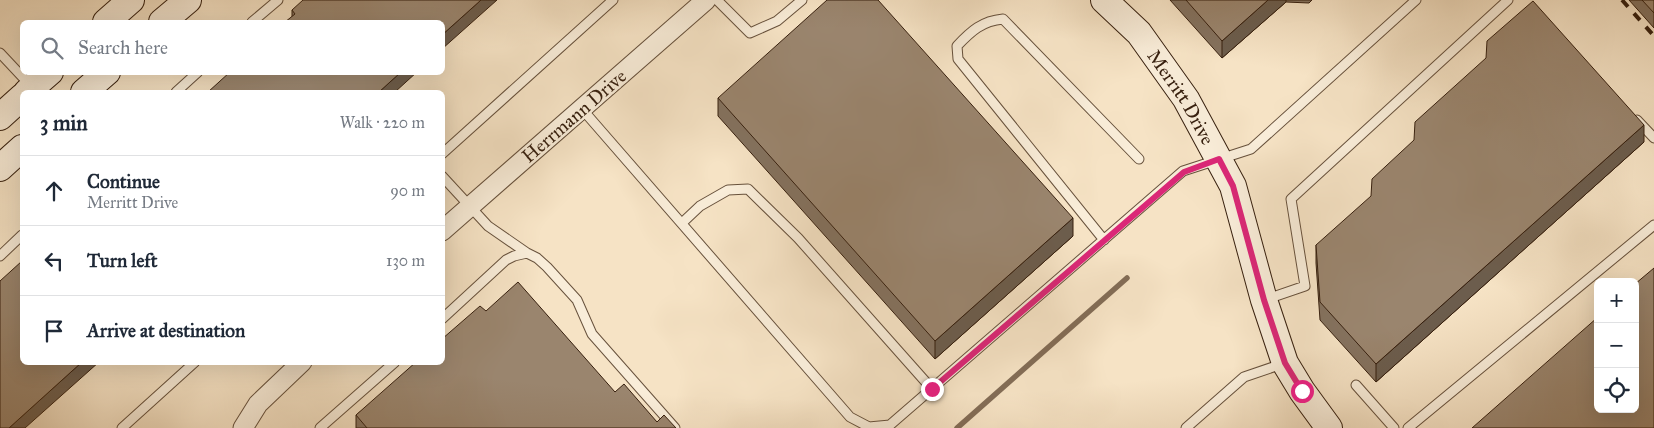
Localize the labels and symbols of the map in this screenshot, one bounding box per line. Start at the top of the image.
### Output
street label: Merritt Drive [1143,45,1220,149]
street label: Herrmann Drive [517,64,631,168]
route end [921,378,944,401]
route start [1291,380,1314,403]

